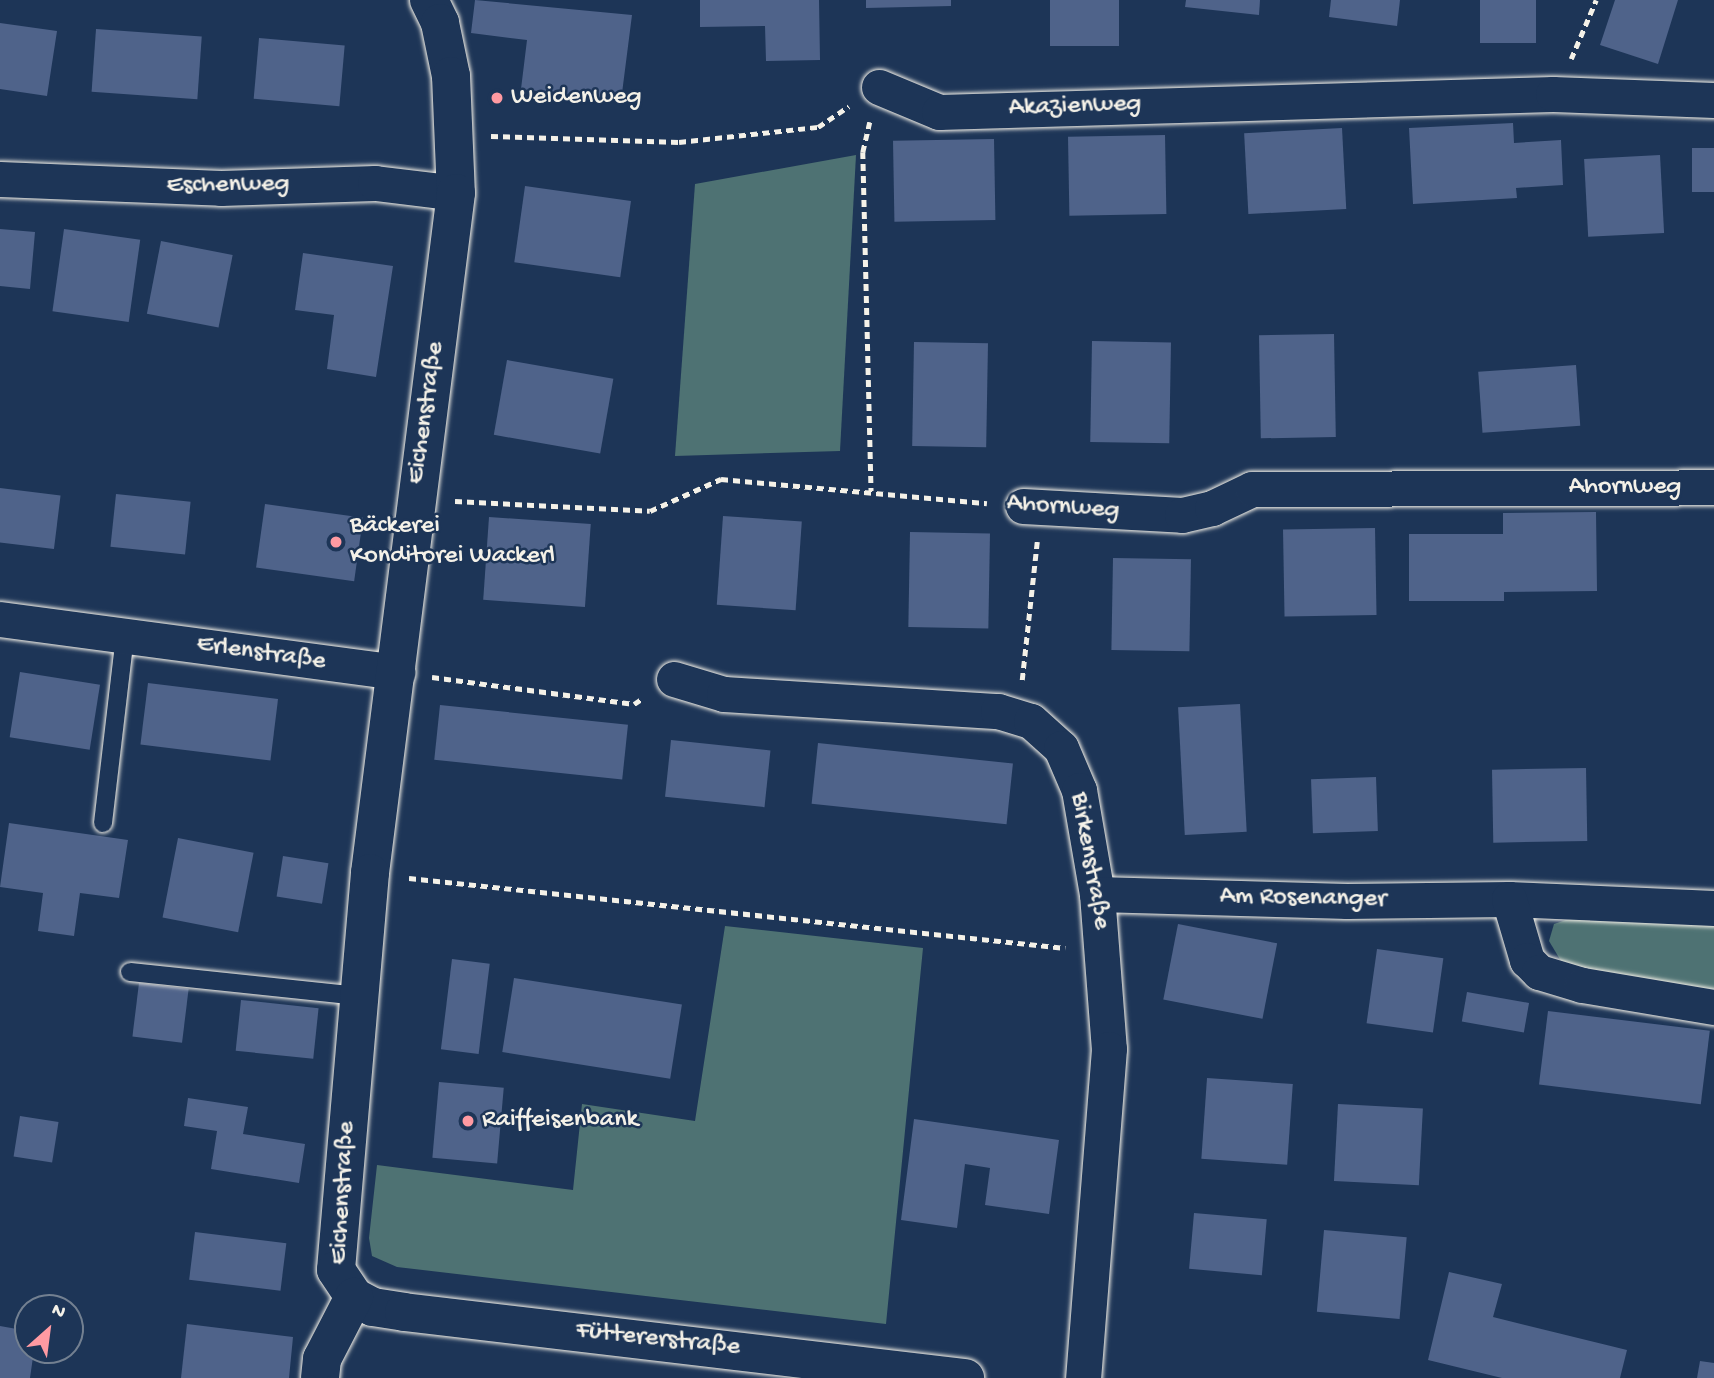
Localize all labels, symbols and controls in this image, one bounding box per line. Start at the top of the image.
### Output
place label: Weidenweg [511,82,642,114]
street label: Akazienweg [1008,89,1142,125]
marker: Weidenweg [489,90,505,106]
street label: Eschenweg [166,169,290,203]
street label: Eichenstraße [402,340,452,486]
street label: Ahornweg [1569,472,1681,504]
street label: Ahornweg [1006,489,1120,527]
place label: Bäckerei Konditorei Wackerl [350,511,555,572]
marker: Bäckerei Konditorei Wackerl [328,534,344,550]
street label: Erlenstraße [194,630,328,678]
street label: Birkenstraße [1062,790,1116,932]
street label: Am Rosenanger [1219,882,1387,916]
place label: Raiffeisenbank [482,1105,638,1137]
marker: Raiffeisenbank [460,1113,476,1129]
street label: Eichenstraße [325,1121,363,1265]
north arrow [14,1294,84,1364]
text: N [47,1299,69,1325]
street label: Füttererstraße [574,1316,742,1364]

